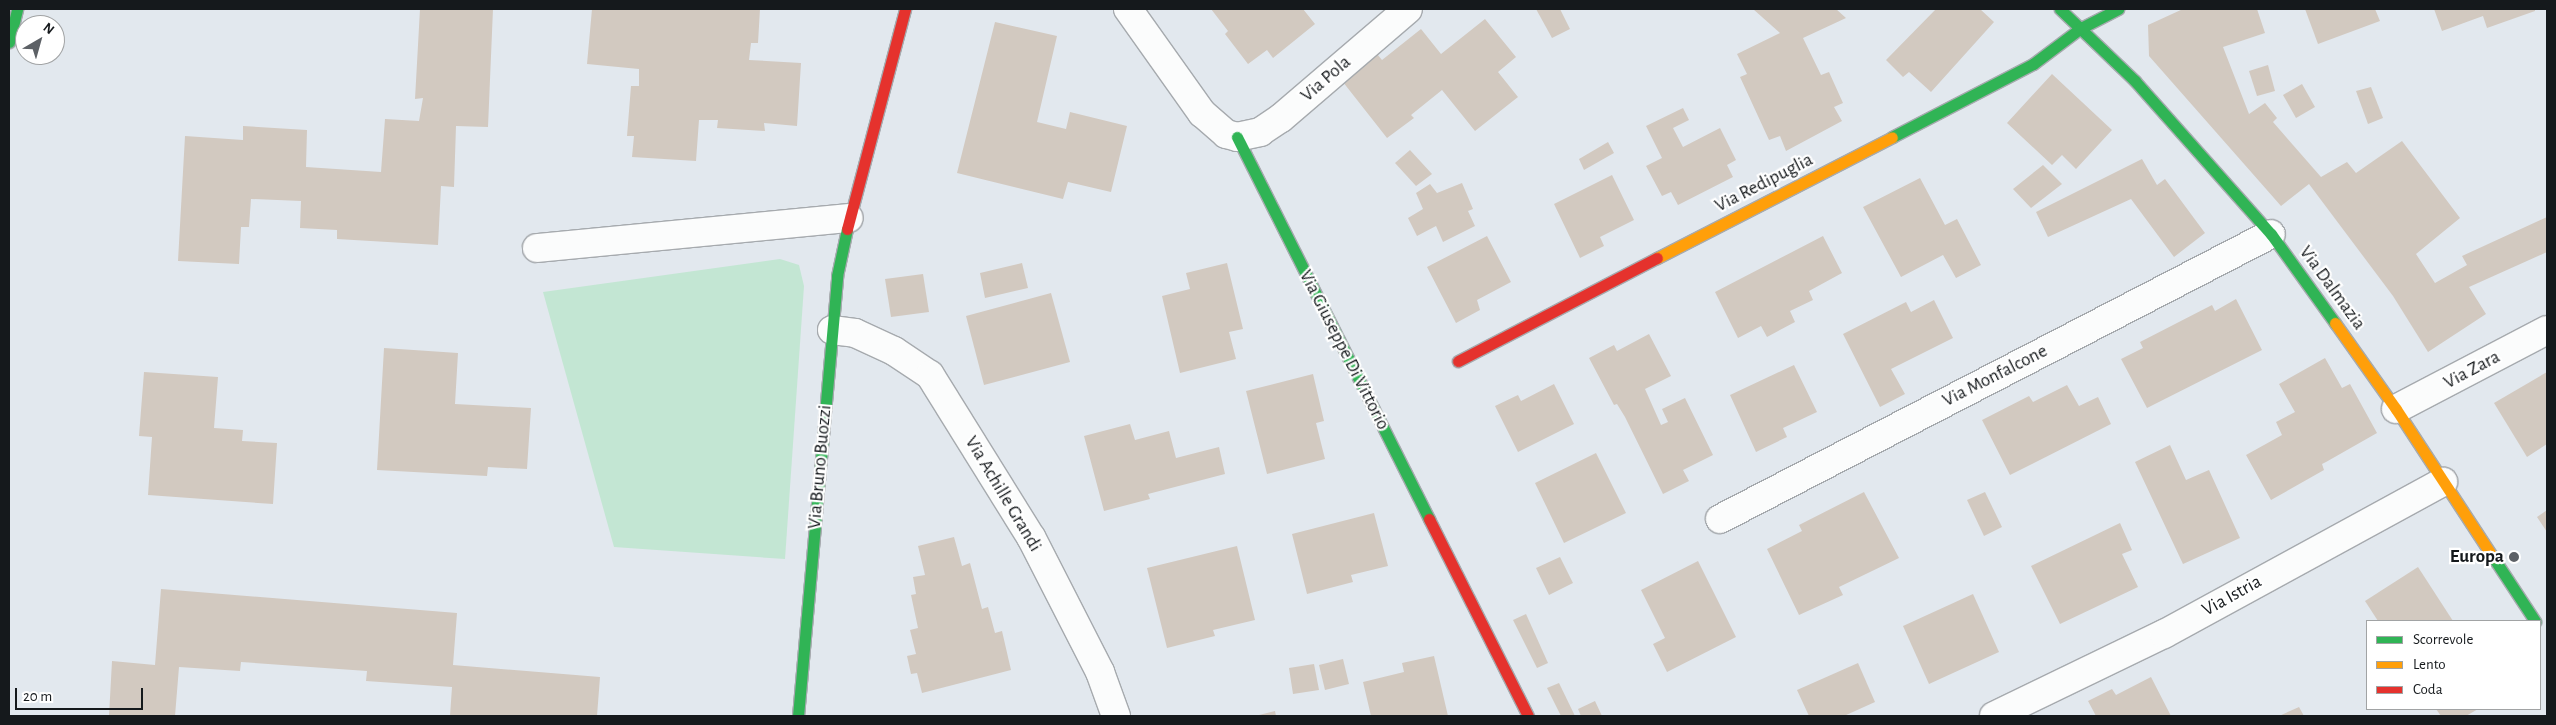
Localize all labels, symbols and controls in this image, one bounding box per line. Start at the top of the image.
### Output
north arrow [15,15,65,65]
text: N [40,20,57,37]
street label: Via Pola [1296,51,1356,107]
street label: Via Redipuglia [1711,149,1817,217]
street label: Via Dalmazia [2294,242,2370,334]
street label: Via Giuseppe Di Vittorio [1294,266,1394,434]
street label: Via Monfalcone [1939,340,2051,412]
street label: Via Zara [2440,346,2504,394]
street label: Via Bruno Buozzi [803,404,837,530]
street label: Via Achille Grandi [960,432,1046,556]
place label: Europa [2450,546,2504,568]
marker: Europa [2508,551,2520,563]
street label: Via Istria [2198,570,2266,622]
legend [2366,620,2541,710]
text: Scorrevole [2413,632,2473,647]
text: Lento [2413,657,2446,672]
scale bar [18,678,145,710]
text: Coda [2413,682,2443,697]
text: 20 m [23,689,52,704]

